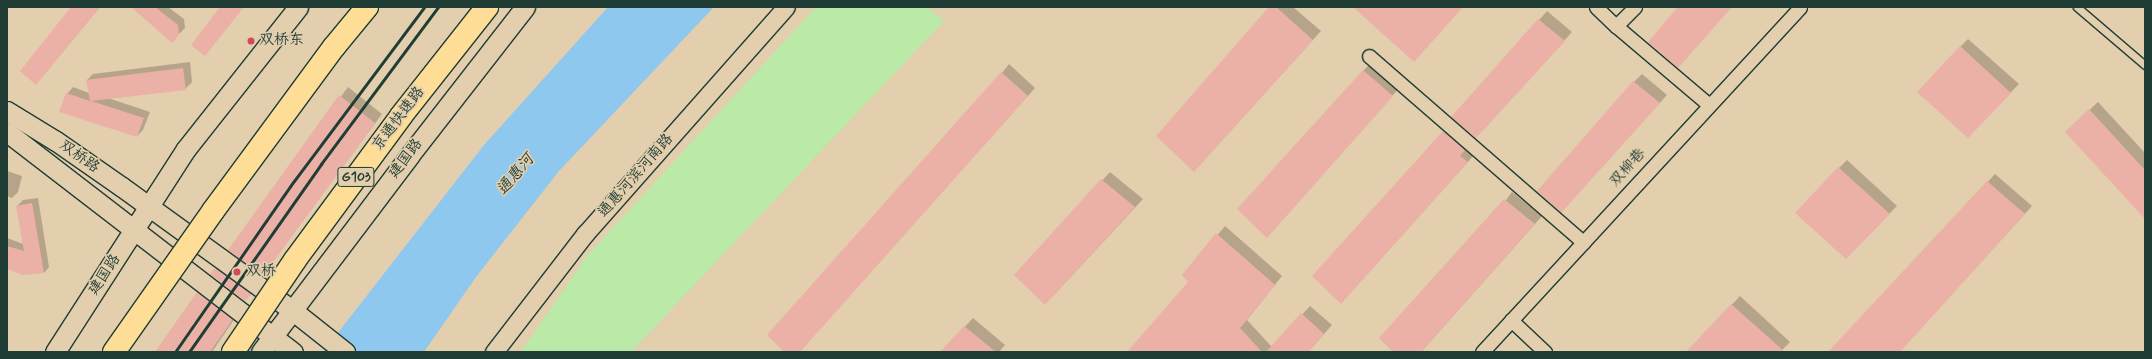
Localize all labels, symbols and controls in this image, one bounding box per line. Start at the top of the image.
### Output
place label: 双桥东 [259,32,304,50]
marker: 双桥东 [246,36,256,46]
street label: 京通快速路 [369,84,429,154]
street label: 通惠河滨河南路 [595,130,677,222]
street label: 建国路 [385,136,427,182]
street label: 双桥路 [55,137,103,177]
street label: 双柳巷 [1606,145,1650,191]
water label: 通惠河 [493,150,539,200]
road number: G103 [337,165,375,189]
street label: 建国路 [85,251,125,299]
place label: 双桥 [246,263,276,281]
marker: 双桥 [231,266,243,278]

